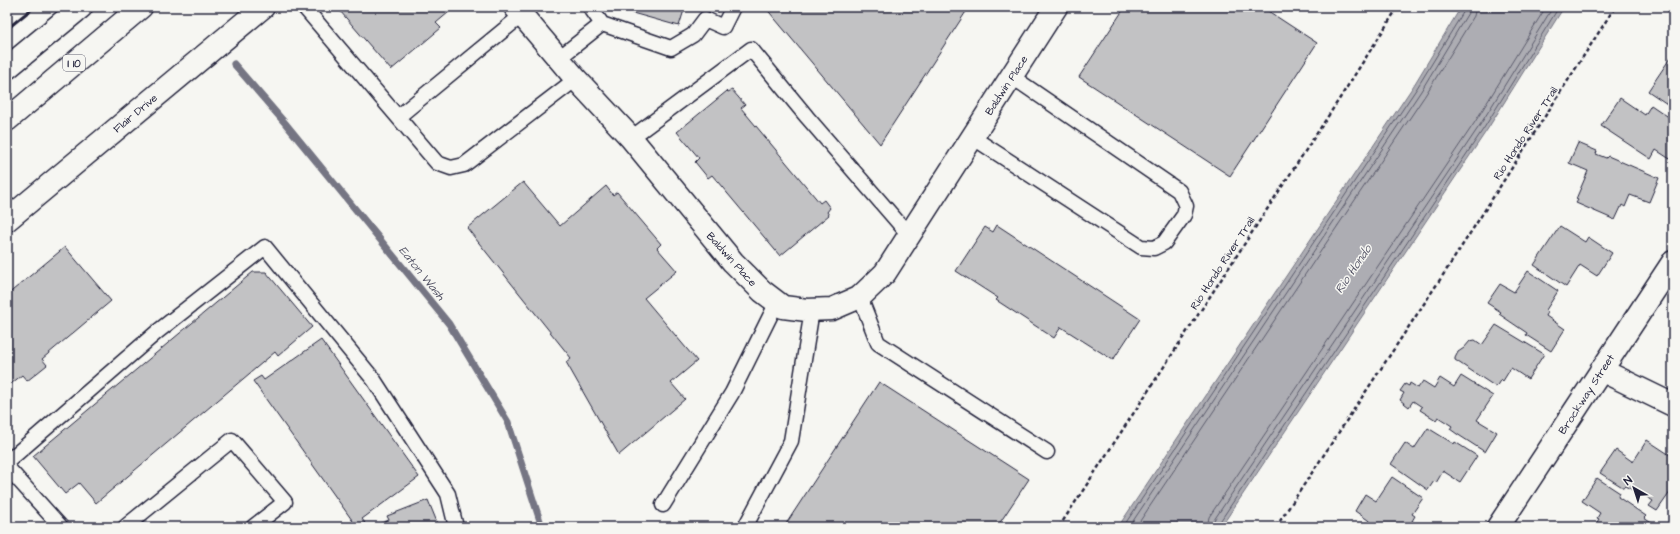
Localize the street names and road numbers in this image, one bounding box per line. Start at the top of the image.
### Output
street label: Baldwin Place [981,52,1031,118]
road number: I 10 [63,55,85,71]
street label: Rio Hondo River Trail [1490,84,1561,183]
street label: Flair Drive [110,90,161,136]
street label: Rio Hondo River Trail [1187,214,1258,313]
street label: Baldwin Place [703,229,760,290]
street label: Brockway Street [1555,351,1619,438]

